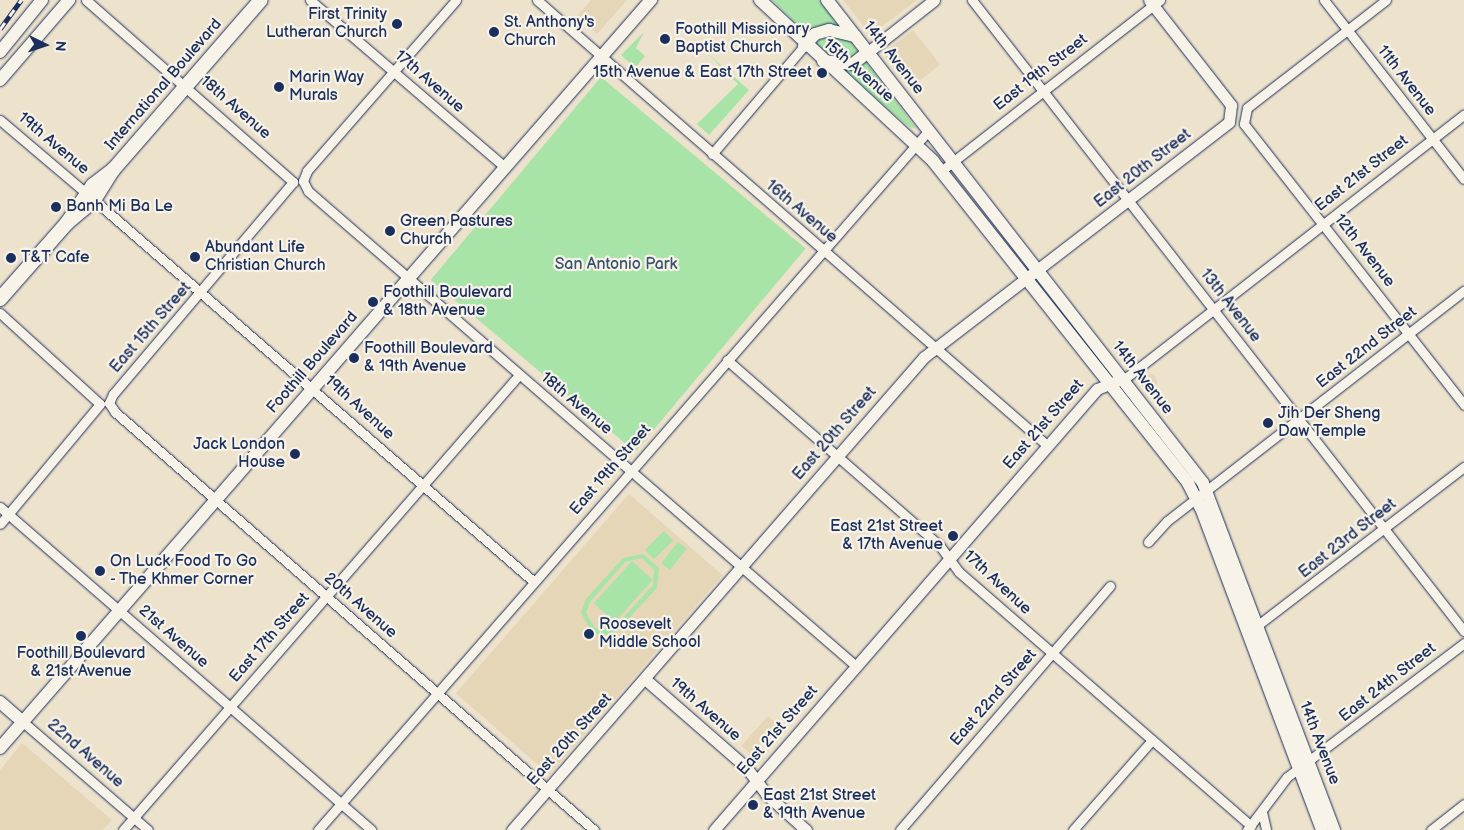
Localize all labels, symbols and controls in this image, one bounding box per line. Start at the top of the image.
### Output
place label: First Trinity Lutheran Church [266,5,387,43]
place label: St. Anthony's Church [504,13,594,51]
street label: International Boulevard [102,15,226,155]
marker: First Trinity Lutheran Church [391,18,403,30]
street label: 14th Avenue [858,18,928,98]
north arrow [20,20,70,70]
place label: Foothill Missionary Baptist Church [675,20,809,58]
marker: St. Anthony's Church [488,26,500,38]
street label: East 19th Street [990,30,1092,116]
marker: Foothill Missionary Baptist Church [659,33,671,45]
street label: 15th Avenue [819,35,897,107]
text: N [52,40,69,52]
street label: 11th Avenue [1373,42,1439,120]
street label: 17th Avenue [390,47,468,117]
place label: 15th Avenue & East 17th Street [593,63,812,83]
marker: 15th Avenue & East 17th Street [816,67,828,79]
place label: Marin Way Murals [289,68,365,106]
street label: 18th Avenue [196,72,274,144]
marker: Marin Way Murals [273,81,285,93]
street label: 19th Avenue [13,109,93,179]
street label: East 20th Street [1091,125,1195,213]
street label: East 21st Street [1311,132,1413,216]
street label: 16th Avenue [761,176,841,248]
place label: Banh Mi Ba Le [66,197,173,217]
marker: Banh Mi Ba Le [50,201,62,213]
street label: 12th Avenue [1330,211,1398,291]
place label: Green Pastures Church [400,212,513,250]
marker: Green Pastures Church [384,225,396,237]
place label: Abundant Life Christian Church [205,238,326,276]
place label: T&T Cafe [21,248,89,268]
marker: Abundant Life Christian Church [189,251,201,263]
marker: T&T Cafe [5,252,17,264]
park label: San Antonio Park [555,255,677,275]
street label: 13th Avenue [1195,265,1265,347]
street label: East 15th Street [106,279,196,377]
place label: Foothill Boulevard & 18th Avenue [383,283,512,321]
marker: Foothill Boulevard & 18th Avenue [367,296,379,308]
street label: East 22nd Street [1313,303,1421,393]
street label: Foothill Boulevard [263,308,363,418]
street label: 14th Avenue [1107,338,1177,418]
place label: Foothill Boulevard & 19th Avenue [364,339,493,377]
marker: Foothill Boulevard & 19th Avenue [348,352,360,364]
street label: 18th Avenue [536,369,616,439]
street label: 19th Avenue [320,372,398,444]
street label: East 21st Street [1000,376,1088,474]
street label: East 20th Street [789,383,881,485]
place label: Jih Der Sheng Daw Temple [1278,404,1381,442]
marker: Jih Der Sheng Daw Temple [1262,417,1274,429]
street label: East 19th Street [566,421,656,519]
place label: Jack London House [193,435,285,473]
marker: Jack London House [289,448,301,460]
street label: East 23rd Street [1295,495,1401,583]
place label: East 21st Street & 17th Avenue [830,517,943,555]
marker: East 21st Street & 17th Avenue [947,530,959,542]
street label: 17th Avenue [959,547,1035,619]
place label: On Luck Food To Go - The Khmer Corner [110,552,257,590]
marker: On Luck Food To Go - The Khmer Corner [94,565,106,577]
street label: 20th Avenue [320,569,400,643]
street label: East 17th Street [226,589,314,687]
street label: 21st Avenue [134,601,212,673]
place label: Roosevelt Middle School [599,615,701,653]
marker: Roosevelt Middle School [583,628,595,640]
marker: Foothill Boulevard & 21st Avenue [75,630,87,642]
street label: East 24th Street [1336,639,1440,727]
place label: Foothill Boulevard & 21st Avenue [17,644,145,682]
street label: East 22nd Street [947,646,1041,750]
street label: 19th Avenue [666,674,744,746]
street label: East 21st Street [734,682,822,780]
street label: East 20th Street [524,690,616,790]
street label: 14th Avenue [1294,699,1344,787]
street label: 22nd Avenue [43,716,127,792]
place label: East 21st Street & 19th Avenue [763,786,876,824]
marker: East 21st Street & 19th Avenue [747,799,759,811]

